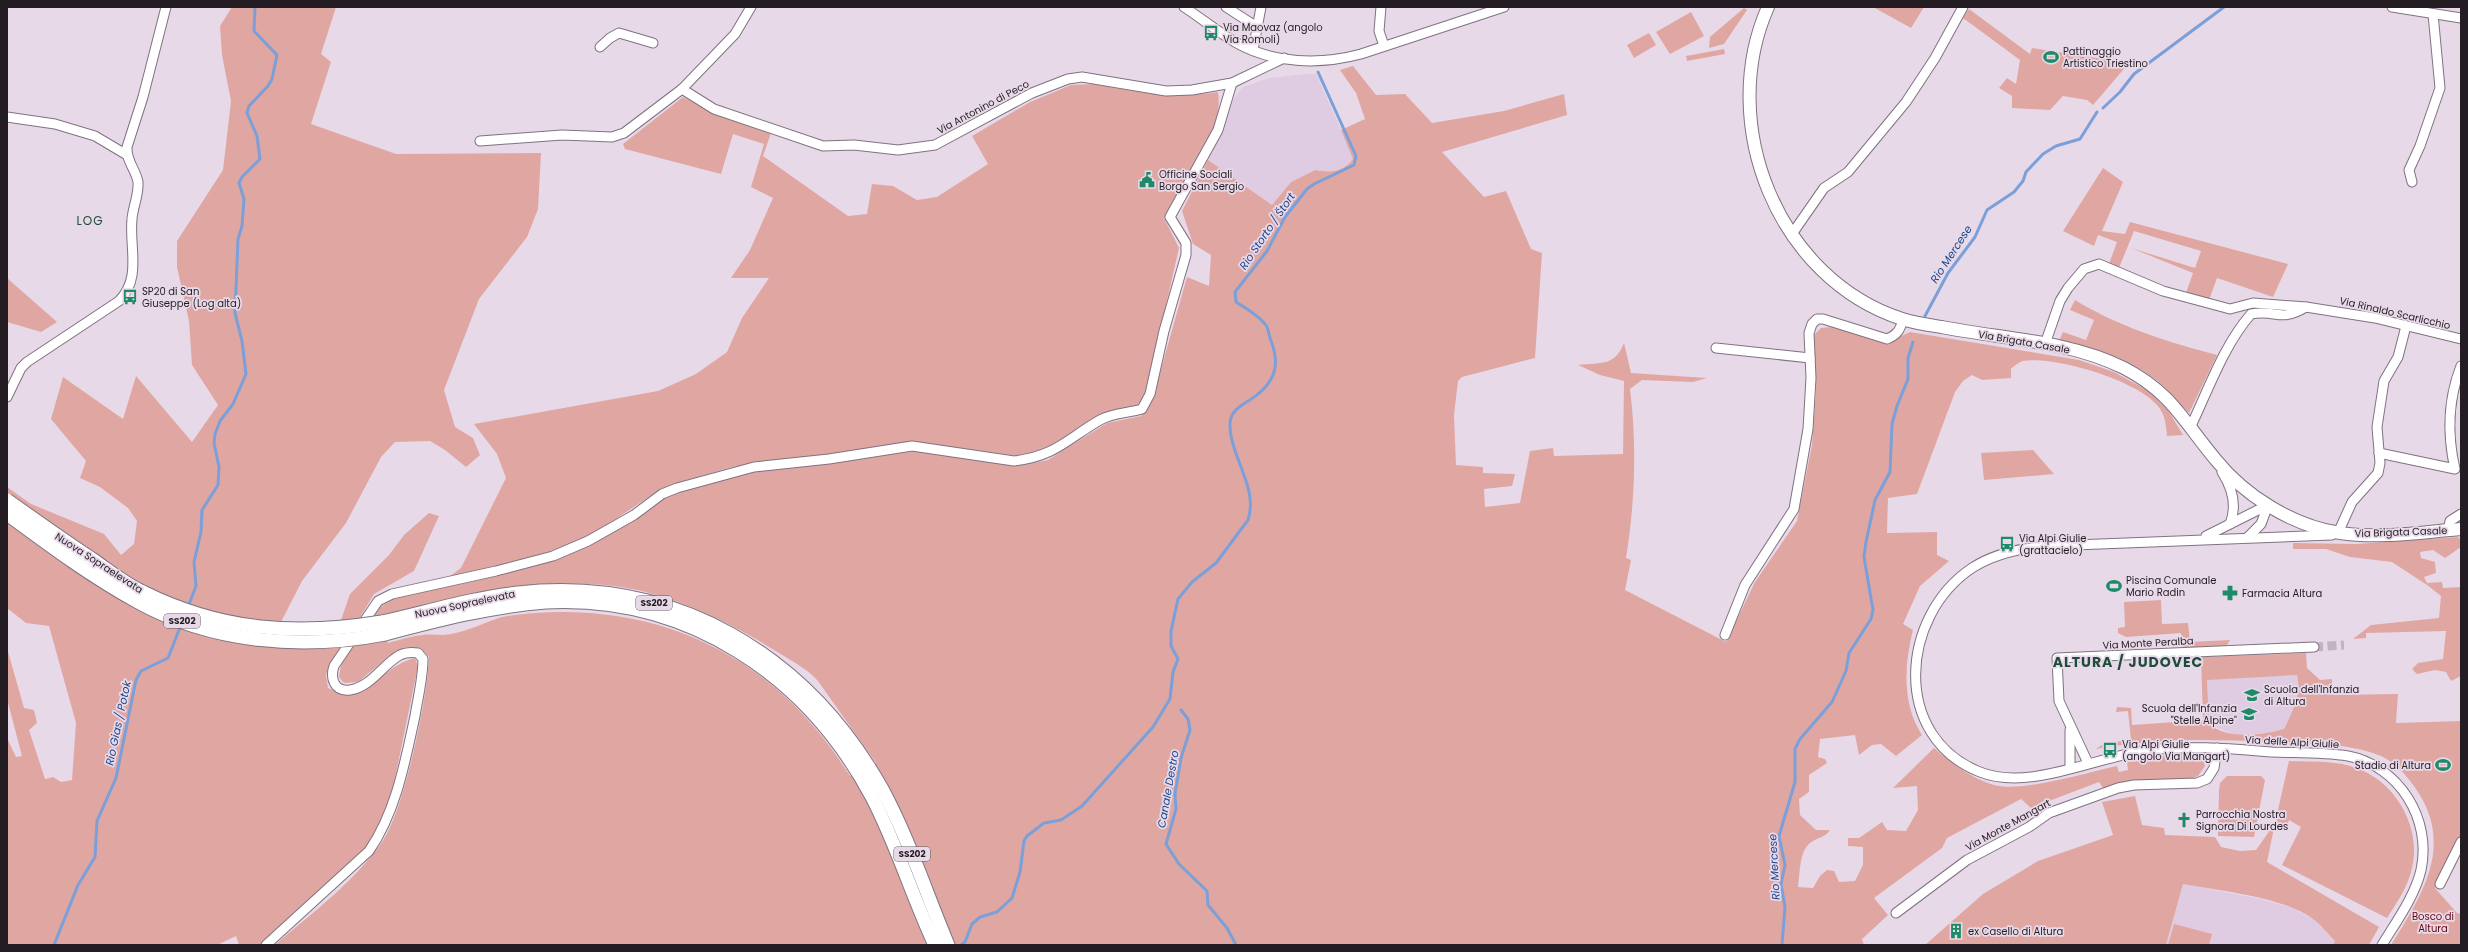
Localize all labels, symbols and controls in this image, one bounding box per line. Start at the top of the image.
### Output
place label: Via Maovaz (angolo Via Romoli) [1223,20,1323,47]
bus stop icon: Via Maovaz (angolo Via Romoli) [1202,24,1220,42]
place label: Pattinaggio Artistico Triestino [2063,44,2148,71]
sports icon: Pattinaggio Artistico Triestino [2042,48,2060,66]
street label: Via Antonino di Peco [934,76,1032,138]
place label: Officine Sociali Borgo San Sergio [1159,167,1244,194]
public building icon: Officine Sociali Borgo San Sergio [1138,171,1156,189]
water label: Rio Storto / Štort [1235,189,1299,273]
district label: LOG [77,212,103,229]
water label: Rio Mercese [1926,222,1976,286]
place label: SP20 di San Giuseppe (Log alta) [142,284,241,311]
bus stop icon: SP20 di San Giuseppe (Log alta) [121,288,139,306]
street label: Via Rinaldo Scarlicchio [2338,293,2452,333]
street label: Via Brigata Casale [1977,327,2071,357]
street label: Via Brigata Casale [2354,523,2448,541]
street label: Nuova Sopraelevata [52,529,146,597]
place label: Via Alpi Giulie (grattacielo) [2019,531,2087,558]
bus stop icon: Via Alpi Giulie (grattacielo) [1998,535,2016,553]
place label: Piscina Comunale Mario Radin [2126,573,2216,600]
sports icon: Piscina Comunale Mario Radin [2105,577,2123,595]
pharmacy icon: Farmacia Altura [2221,584,2239,602]
street label: Nuova Sopraelevata [414,586,516,622]
place label: Farmacia Altura [2242,586,2322,601]
road number: SS202 [636,596,672,610]
road number: SS202 [164,614,200,628]
street label: Via Monte Peralba [2102,633,2194,653]
district label: ALTURA / JUDOVEC [2053,652,2203,672]
water label: Rio Gias / Potok [101,678,135,767]
place label: Scuola dell'Infanzia di Altura [2264,682,2359,709]
school or university icon: Scuola dell'Infanzia di Altura [2243,686,2261,704]
place label: Scuola dell'Infanzia "Stelle Alpine" [2142,701,2237,728]
school or university icon: Scuola dell'Infanzia "Stelle Alpine" [2240,705,2258,723]
street label: Via delle Alpi Giulie [2245,732,2339,752]
place label: Via Alpi Giulie (angolo Via Mangart) [2122,737,2230,764]
bus stop icon: Via Alpi Giulie (angolo Via Mangart) [2101,741,2119,759]
water label: Canale Destro [1153,749,1183,829]
sports icon: Stadio di Altura [2434,756,2452,774]
place label: Stadio di Altura [2355,758,2431,773]
street label: Via Monte Mangart [1963,795,2054,855]
place label: Parrocchia Nostra Signora Di Lourdes [2196,807,2288,834]
church icon: Parrocchia Nostra Signora Di Lourdes [2175,811,2193,829]
water label: Rio Mercese [1764,833,1784,900]
road number: SS202 [894,847,930,861]
park label: Bosco di Altura [2412,909,2454,936]
building icon: ex Casello di Altura [1947,922,1965,940]
place label: ex Casello di Altura [1968,924,2063,939]

